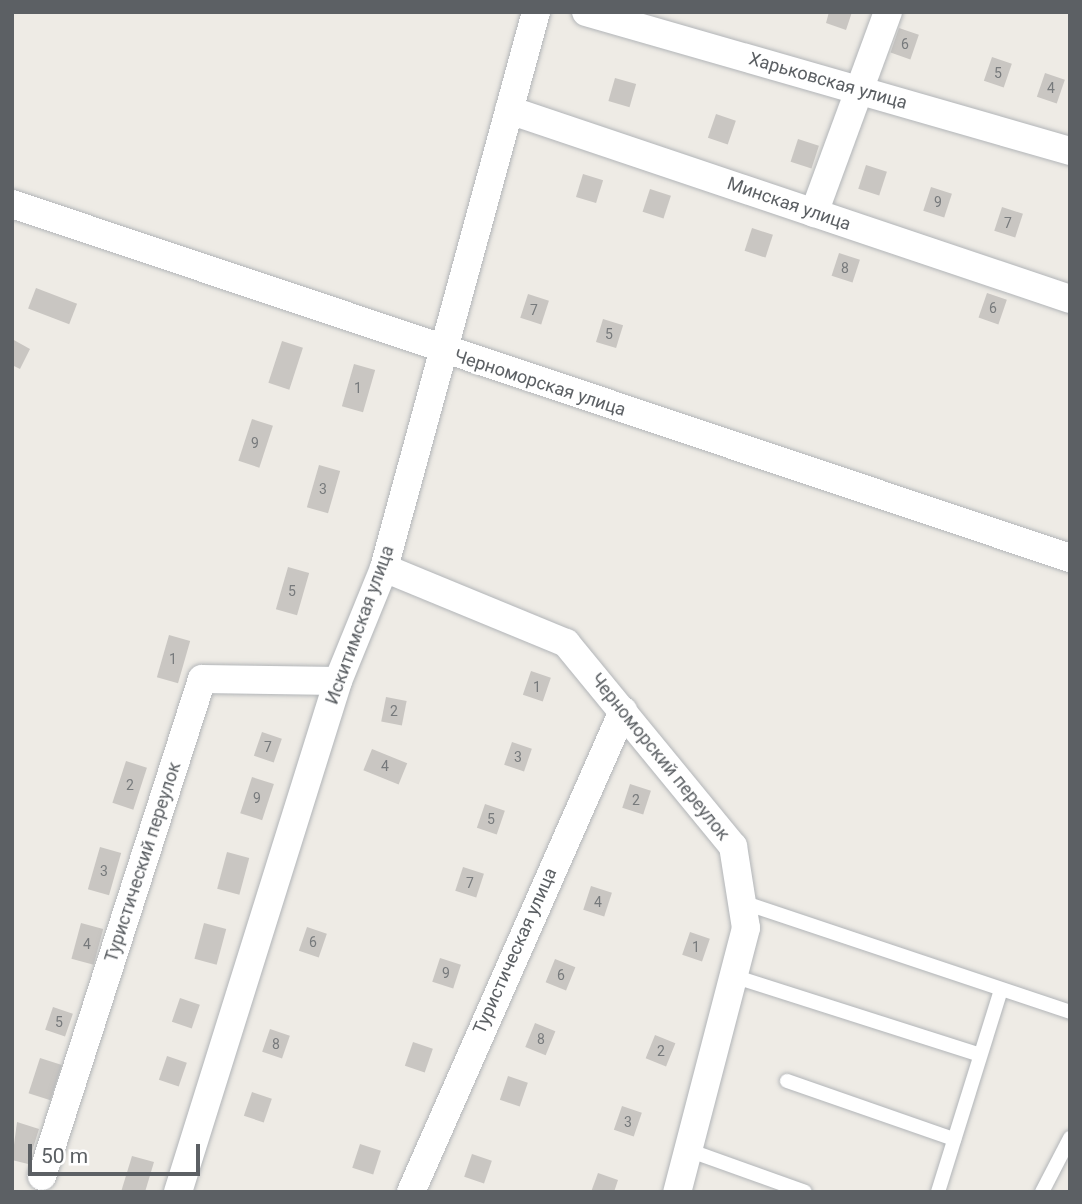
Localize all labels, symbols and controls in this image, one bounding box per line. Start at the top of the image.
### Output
house number: 6 [901,36,909,52]
street label: Харьковская улица [746,48,910,114]
house number: 5 [994,65,1002,81]
house number: 4 [1047,80,1055,96]
street label: Минская улица [724,173,854,235]
house number: 9 [934,194,942,210]
house number: 7 [1004,215,1012,231]
house number: 8 [841,260,849,276]
house number: 6 [989,300,997,316]
house number: 7 [530,302,538,318]
house number: 5 [605,326,613,342]
street label: Черноморская улица [452,345,628,421]
house number: 1 [354,380,362,396]
house number: 9 [251,435,259,451]
house number: 3 [319,481,327,497]
street label: Искитимская улица [321,543,399,707]
house number: 5 [288,583,296,599]
house number: 1 [169,651,177,667]
street label: Черноморский переулок [586,669,734,845]
house number: 1 [533,679,541,695]
house number: 2 [390,703,398,719]
house number: 7 [264,739,272,755]
house number: 3 [514,749,522,765]
house number: 4 [381,758,389,774]
street label: Туристический переулок [100,759,186,965]
house number: 2 [126,777,134,793]
house number: 9 [253,790,261,806]
house number: 2 [632,792,640,808]
house number: 5 [487,811,495,827]
house number: 3 [100,863,108,879]
street label: Туристическая улица [469,865,561,1037]
house number: 7 [466,875,474,891]
house number: 4 [594,894,602,910]
house number: 6 [309,934,317,950]
house number: 4 [83,936,91,952]
house number: 1 [692,939,700,955]
house number: 9 [442,965,450,981]
house number: 6 [557,967,565,983]
house number: 5 [55,1014,63,1030]
house number: 8 [537,1031,545,1047]
house number: 8 [272,1036,280,1052]
house number: 2 [657,1043,665,1059]
house number: 3 [624,1114,632,1130]
scale bar [32,1130,203,1174]
text: 50 m [41,1144,88,1168]

